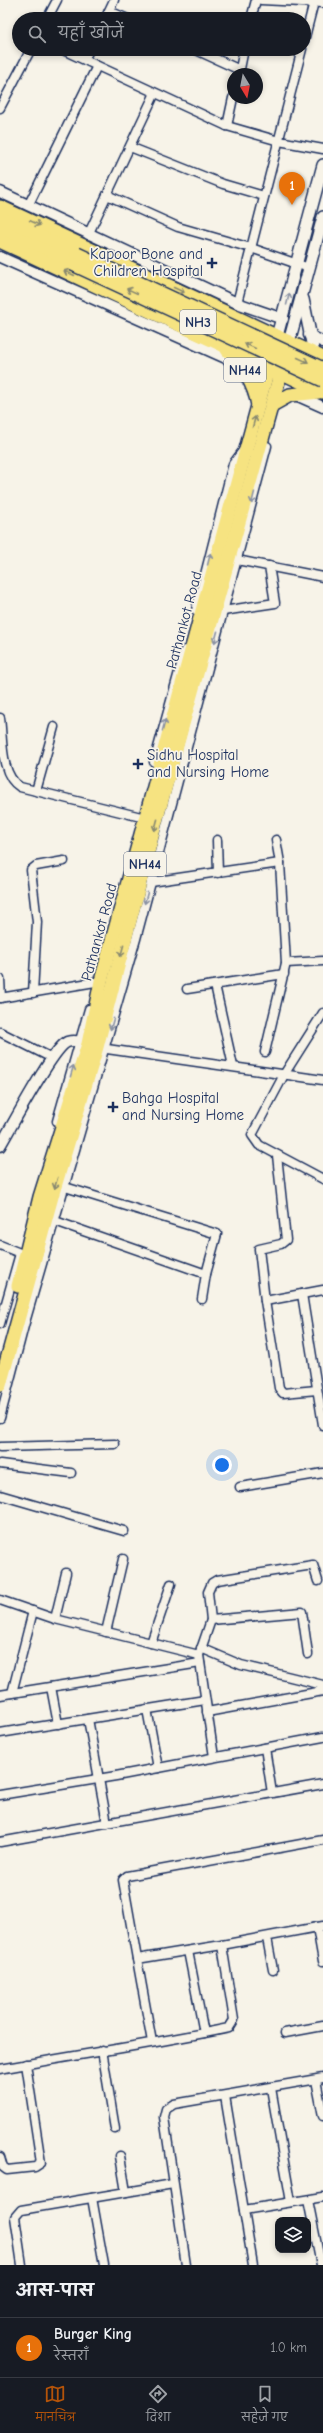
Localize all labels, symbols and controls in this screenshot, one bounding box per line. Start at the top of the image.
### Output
search box [12,12,311,56]
icon: search [26,23,48,45]
text: यहाँ खोजें [58,24,124,42]
north arrow [227,68,263,104]
pin: 1 [279,172,305,205]
one-way arrow [29,220,41,227]
place label: Kapoor Bone and Children Hospital [90,245,203,280]
marker: Kapoor Bone and Children Hospital [206,257,218,269]
one-way arrow [63,269,75,276]
one-way arrow [126,287,138,294]
one-way arrow [172,287,184,294]
one-way arrow [285,293,292,306]
road number: NH3 [180,310,216,334]
one-way arrow [244,342,256,349]
one-way arrow [297,357,309,364]
road number: NH44 [224,358,266,382]
one-way arrow [251,416,258,429]
one-way arrow [249,492,257,505]
one-way arrow [206,553,213,566]
street label: Pathankot Road [162,569,206,671]
one-way arrow [212,631,219,644]
one-way arrow [161,719,168,732]
place label: Sidhu Hospital and Nursing Home [147,746,270,781]
marker: Sidhu Hospital and Nursing Home [132,758,144,770]
one-way arrow [151,818,159,831]
road number: NH44 [124,852,166,876]
street label: Pathankot Road [77,881,121,983]
one-way arrow [142,892,150,905]
one-way arrow [118,944,126,957]
one-way arrow [108,1017,115,1030]
one-way arrow [69,1065,76,1078]
place label: Bahga Hospital and Nursing Home [122,1089,245,1124]
marker: Bahga Hospital and Nursing Home [107,1101,119,1113]
one-way arrow [52,1176,59,1189]
your location [212,1455,232,1475]
map controls [275,2217,311,2253]
button: layers [275,2217,311,2253]
text: आस-पास [16,2281,94,2300]
text: Burger King [54,2325,132,2343]
text: 1 [26,2340,32,2355]
text: 1.0 km [271,2340,307,2355]
text: रेस्तराँ [54,2348,89,2363]
tab: मानचित्र [35,2383,76,2429]
tab: दिशा [146,2383,171,2429]
tab: सहेजे गए [241,2383,288,2429]

